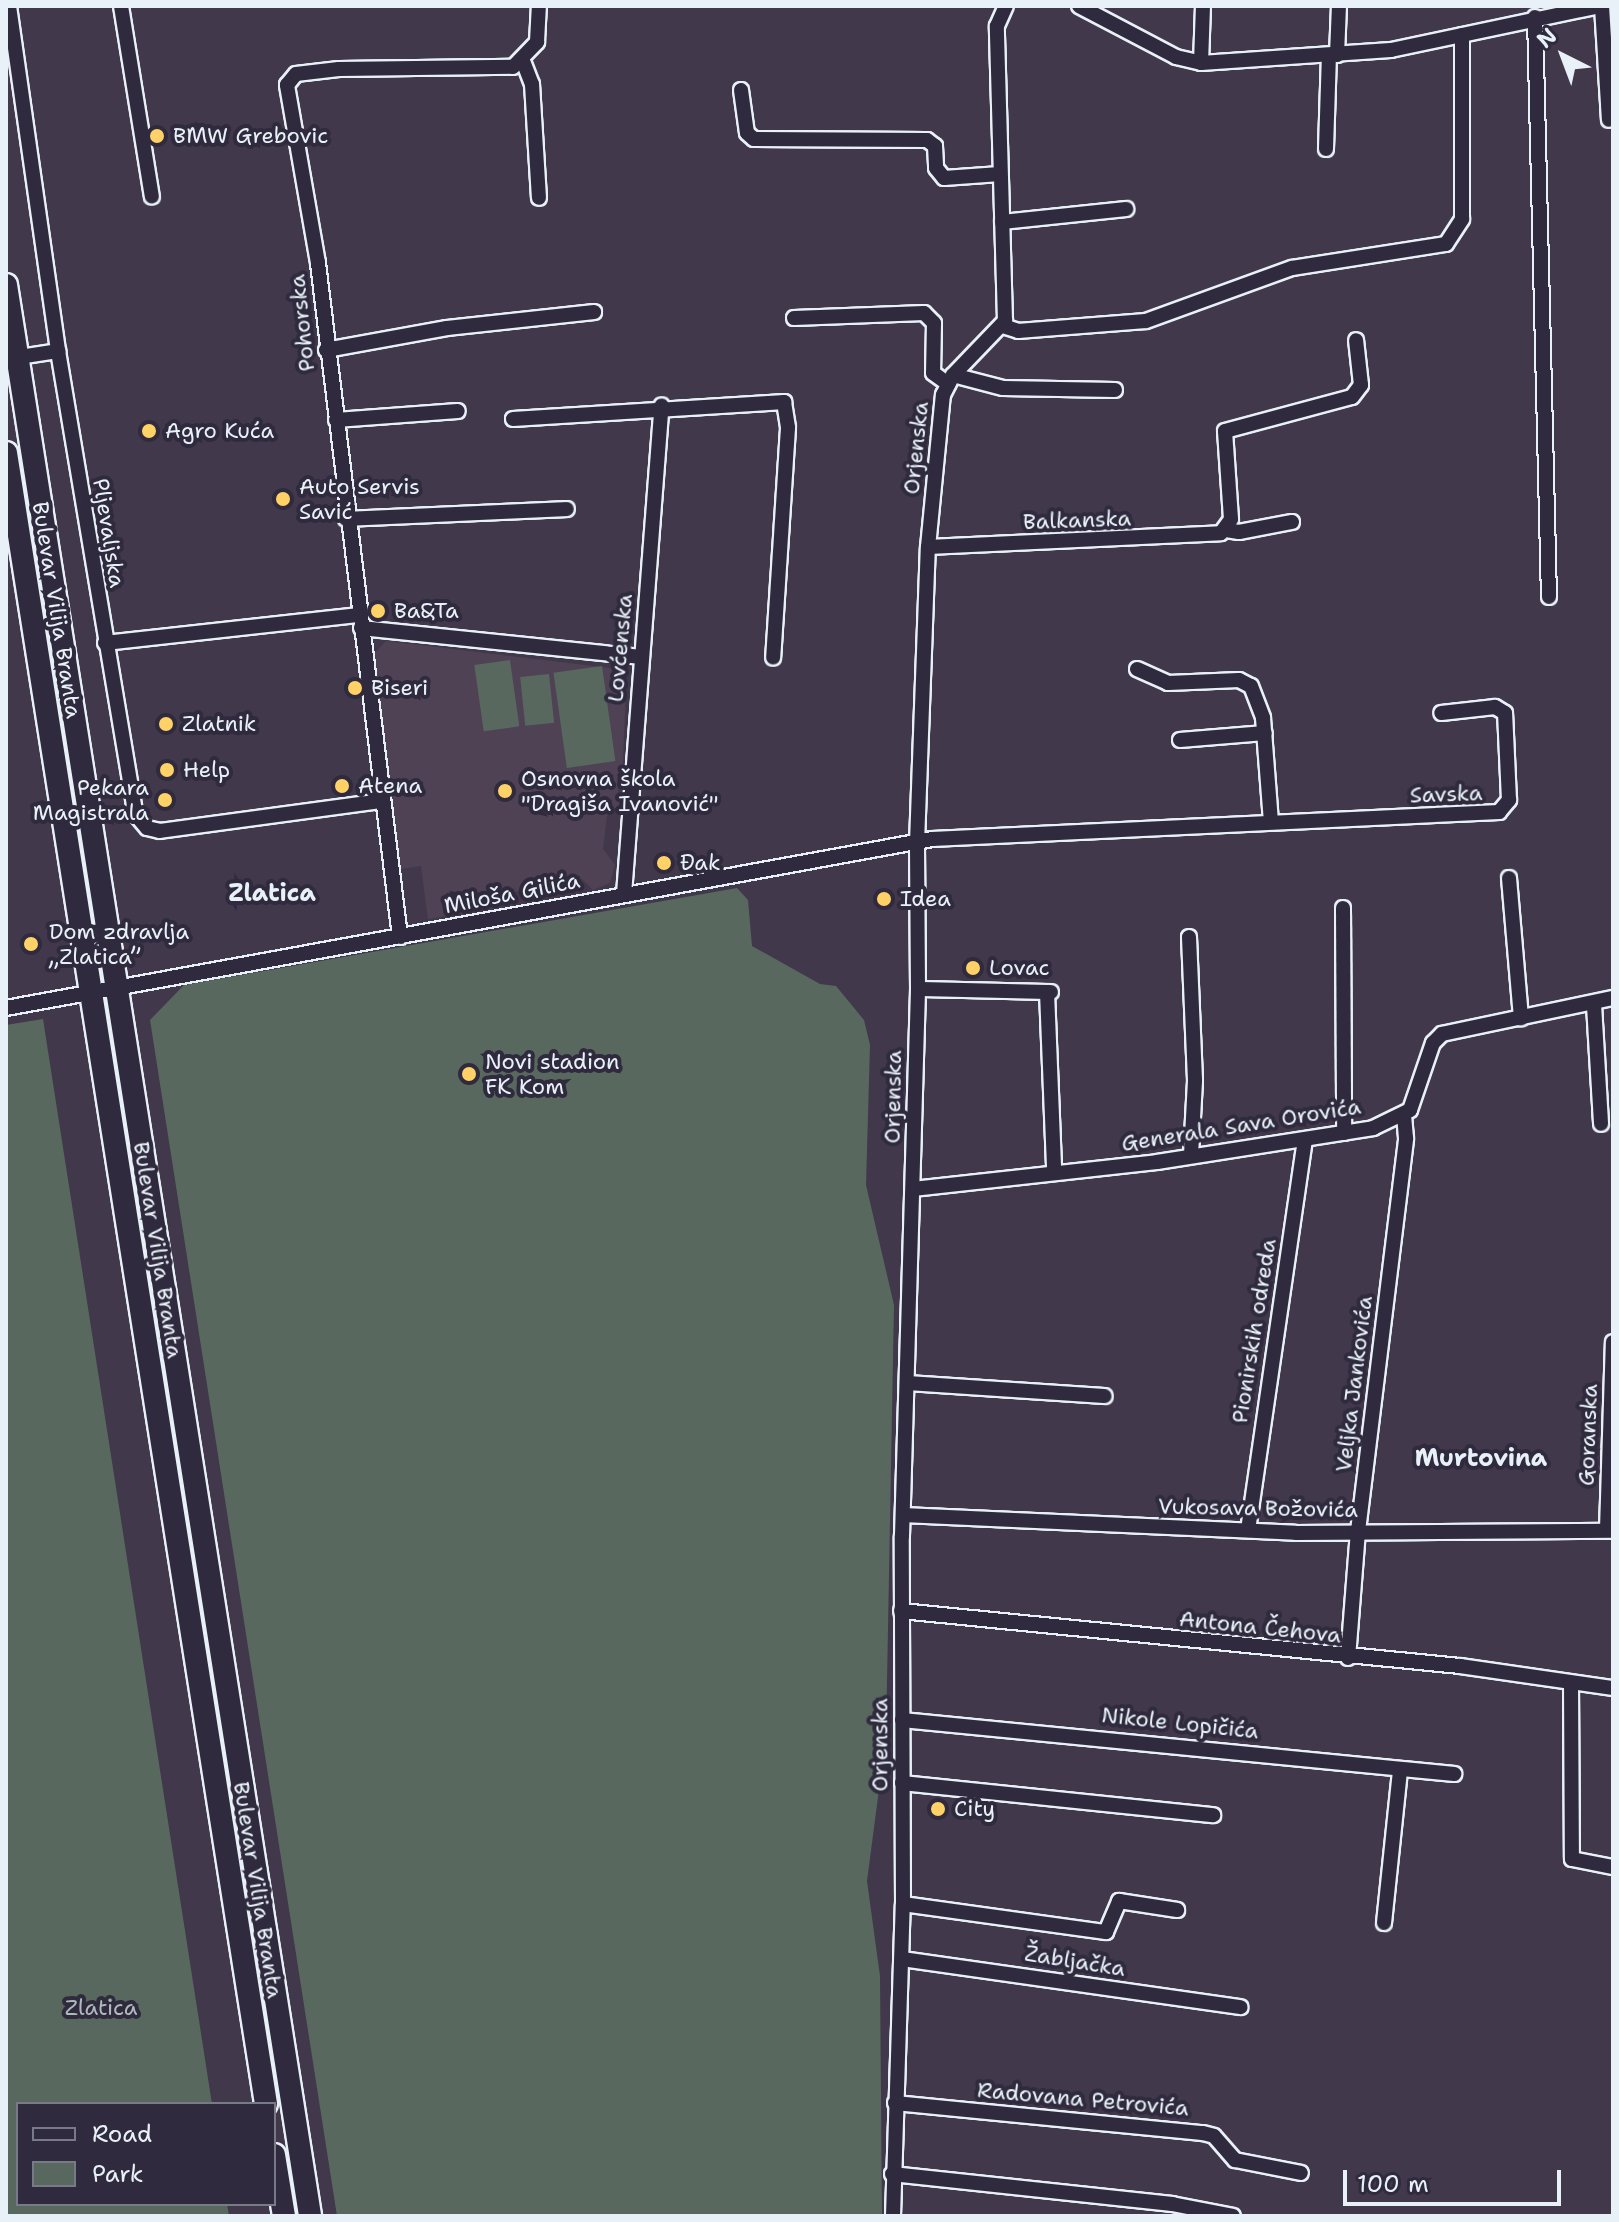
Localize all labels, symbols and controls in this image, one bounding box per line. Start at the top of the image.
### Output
north arrow [1523,16,1603,96]
text: N [1530,21,1563,54]
place label: BMW Grebovic [173,123,328,149]
marker: BMW Grebovic [148,127,166,145]
street label: Pohorska [284,273,320,373]
street label: Orjenska [898,400,934,496]
place label: Agro Kuća [165,418,274,444]
marker: Agro Kuća [140,422,158,440]
place label: Auto Servis Savić [299,473,420,524]
street label: Pljevaljska [87,476,131,590]
marker: Auto Servis Savić [274,490,292,508]
street label: Bulevar Vilija Branta [27,500,87,720]
street label: Balkanska [1022,505,1132,535]
street label: Lovćenska [602,593,638,703]
place label: Ba&Ta [394,598,459,624]
marker: Ba&Ta [369,602,387,620]
place label: Biseri [371,675,428,701]
marker: Biseri [346,679,364,697]
place label: Zlatnik [182,711,256,737]
marker: Zlatnik [157,715,175,733]
place label: Help [183,757,230,783]
marker: Help [158,761,176,779]
place label: Osnovna škola "Dragiša Ivanović" [521,765,719,816]
place label: Atena [358,773,422,799]
place label: Pekara Magistrala [33,774,149,826]
marker: Atena [333,777,351,795]
street label: Savska [1409,780,1483,808]
marker: Osnovna škola "Dragiša Ivanović" [496,782,514,800]
marker: Pekara Magistrala [156,791,174,809]
place label: Đak [680,850,721,876]
marker: Đak [655,854,673,872]
street label: Miloša Gilića [442,867,582,919]
district label: Zlatica [228,880,316,908]
place label: Idea [900,886,951,912]
marker: Idea [875,890,893,908]
place label: Dom zdravlja „Zlatica” [49,918,189,970]
marker: Dom zdravlja „Zlatica” [20,933,42,955]
place label: Lovac [989,955,1050,981]
marker: Lovac [964,959,982,977]
place label: Novi stadion FK Kom [485,1048,620,1100]
street label: Orjenska [879,1050,907,1144]
marker: Novi stadion FK Kom [460,1065,478,1083]
street label: Generala Sava Orovića [1119,1093,1363,1157]
street label: Bulevar Vilija Branta [128,1140,188,1360]
street label: Pionirskih odreda [1226,1237,1282,1425]
street label: Veljka Jankovića [1330,1294,1378,1474]
street label: Goranska [1573,1384,1603,1486]
district label: Murtovina [1415,1445,1547,1473]
street label: Vukosava Božovića [1158,1493,1358,1523]
street label: Antona Čehova [1178,1605,1342,1649]
street label: Orjenska [867,1698,893,1792]
street label: Nikole Lopičića [1100,1702,1260,1744]
street label: Bulevar Vilija Branta [228,1780,288,2000]
place label: City [954,1796,995,1822]
marker: City [929,1800,947,1818]
street label: Žabljačka [1023,1940,1127,1982]
park label: Zlatica [65,1995,137,2021]
street label: Radovana Petrovića [976,2077,1190,2121]
legend [16,2102,276,2206]
text: Road [92,2118,152,2150]
scale bar [1347,2154,1565,2204]
text: Park [92,2158,144,2190]
text: 100 m [1357,2168,1429,2200]

